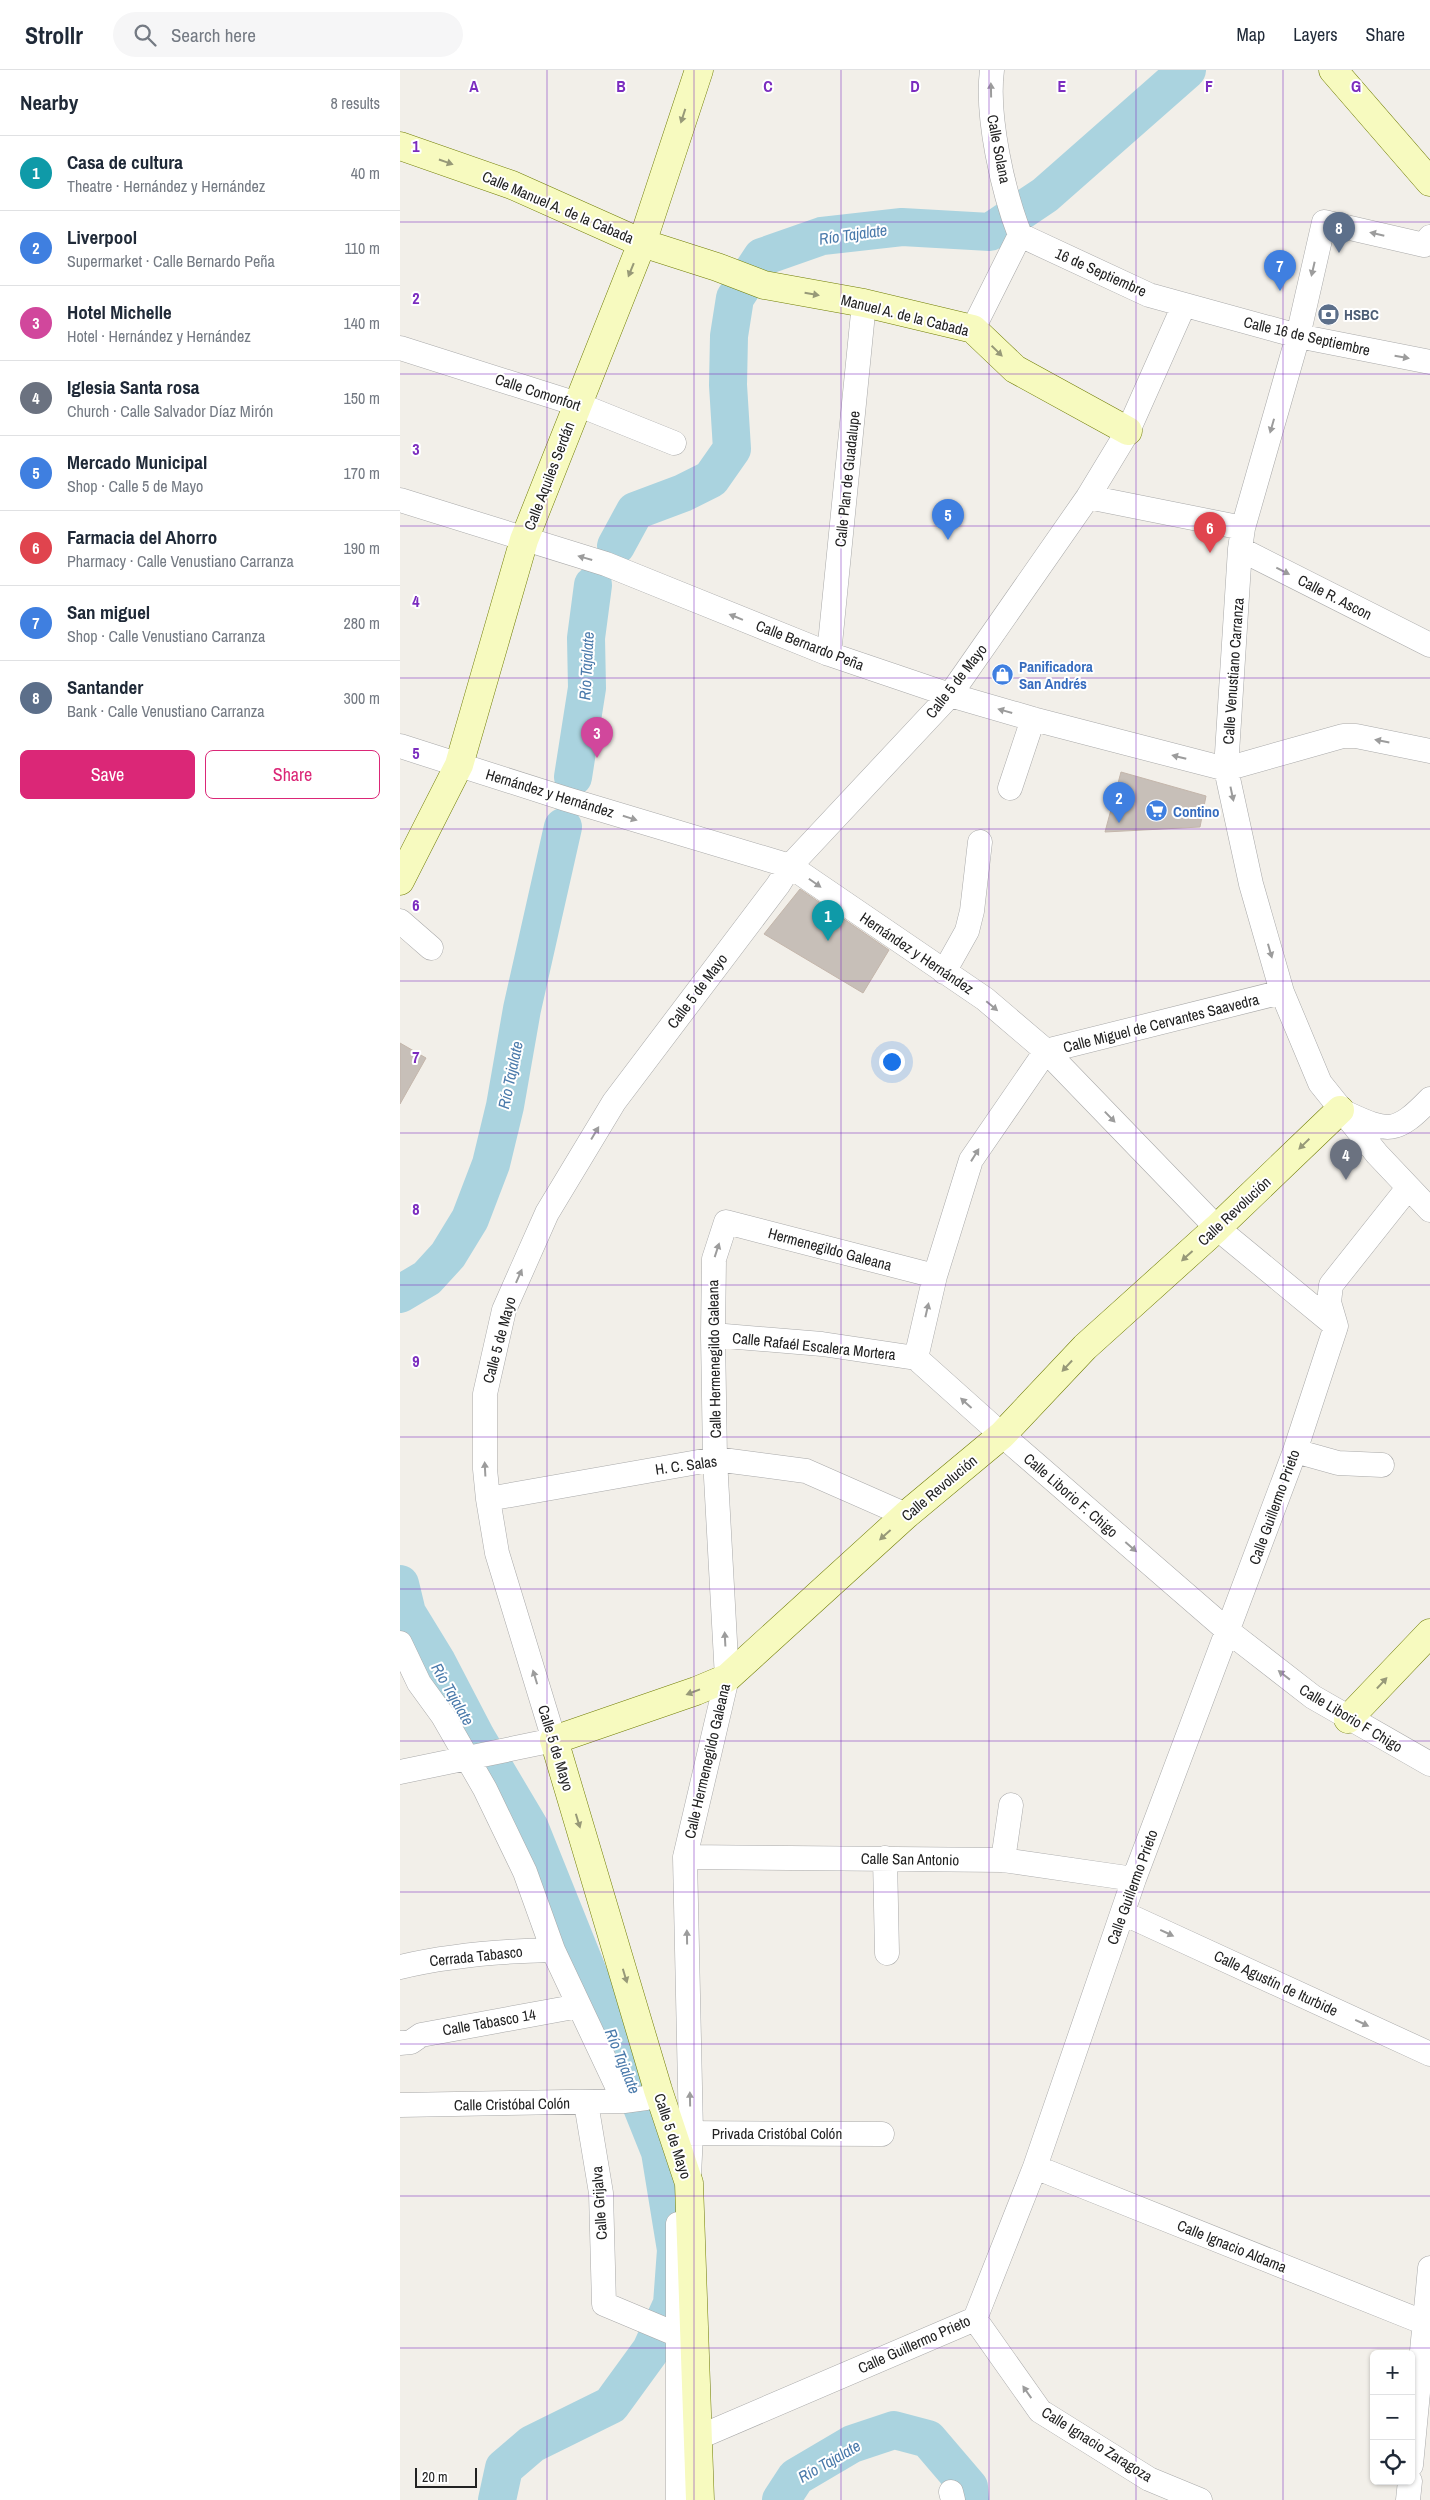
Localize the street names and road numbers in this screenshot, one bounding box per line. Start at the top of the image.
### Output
street label: Calle Solana [982,113,1016,185]
street label: Calle Manuel A. de la Cabada [479,166,637,249]
street label: 16 de Septiembre [1052,243,1150,302]
street label: Manuel A. de la Cabada [839,289,971,341]
street label: Calle 16 de Septiembre [1242,311,1372,361]
street label: Calle Comonfort [492,368,584,416]
street label: Calle Plan de Guadalupe [829,410,865,548]
street label: Calle Aquiles Serdán [519,419,579,533]
street label: Calle R. Ascon [1294,569,1376,625]
street label: Calle Venustiano Carranza [1217,597,1249,745]
street label: Calle Bernardo Peña [753,615,867,675]
street label: Calle 5 de Mayo [920,639,992,722]
street label: Hernández y Hernández [483,763,617,823]
street label: Hernández y Hernández [856,907,978,999]
street label: Calle 5 de Mayo [662,949,732,1033]
street label: Calle Miguel de Cervantes Saavedra [1061,988,1261,1058]
street label: Calle Revolución [1193,1172,1275,1250]
street label: Hermenegildo Galeana [766,1222,894,1276]
street label: Calle Hermenegildo Galeana [702,1279,726,1438]
street label: Calle 5 de Mayo [477,1294,521,1386]
street label: Calle Rafaél Escalera Mortera [731,1327,897,1365]
street label: Calle Guillermo Prieto [1243,1446,1305,1567]
street label: Calle Liborio F. Chigo [1019,1448,1123,1542]
street label: H. C. Salas [654,1450,718,1480]
street label: Calle Revolución [897,1450,981,1526]
street label: Calle Liborio F Chigo [1295,1679,1407,1757]
street label: Calle Hermenegildo Galeana [679,1681,735,1841]
street label: Calle 5 de Mayo [533,1702,579,1794]
street label: Calle Guillermo Prieto [1101,1826,1163,1947]
street label: Calle San Antonio [861,1848,960,1870]
street label: Cerrada Tabasco [428,1941,524,1971]
street label: Calle Agustín de Iturbide [1211,1945,1342,2021]
street label: Calle Tabasco 14 [441,2003,537,2041]
street label: Calle 5 de Mayo [649,2090,697,2182]
street label: Calle Cristóbal Colón [454,2092,570,2116]
street label: Privada Cristóbal Colón [712,2123,842,2144]
street label: Calle Grijalva [586,2165,612,2241]
street label: Calle Ignacio Aldama [1174,2214,1290,2278]
street label: Calle Guillermo Prieto [854,2310,974,2378]
street label: Calle Ignacio Zaragoza [1038,2401,1157,2487]

